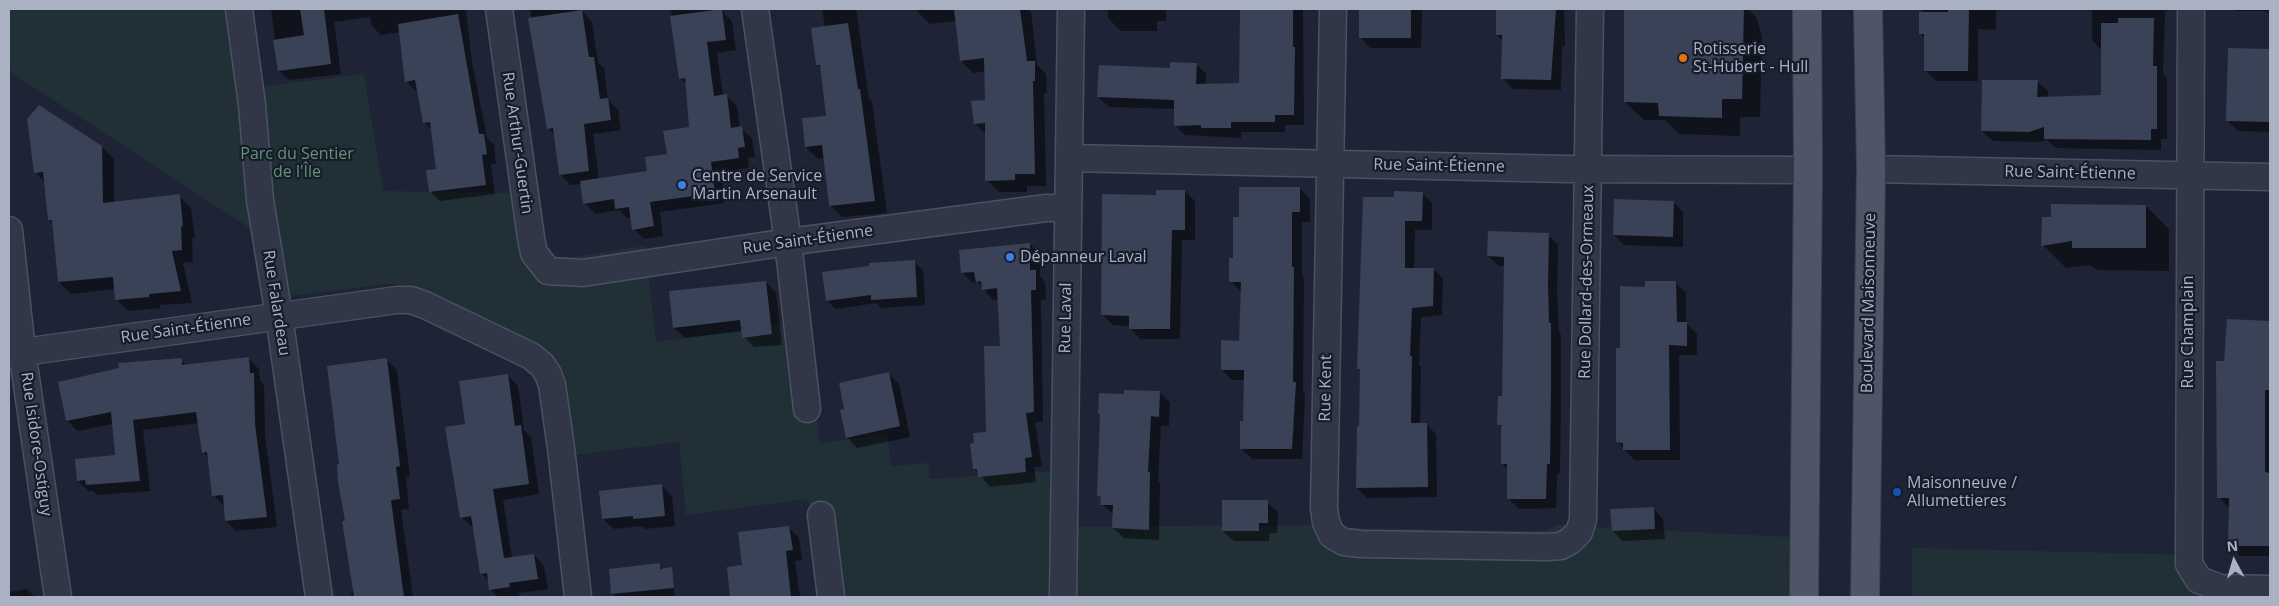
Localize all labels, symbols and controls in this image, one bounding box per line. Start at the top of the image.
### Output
place label: Rotisserie St-Hubert - Hull [1693,39,1808,77]
marker: Rotisserie St-Hubert - Hull [1677,52,1689,64]
street label: Rue Arthur-Guertin [498,71,536,215]
park label: Parc du Sentier de l'Île [240,144,354,182]
street label: Rue Saint-Étienne [1373,155,1505,177]
street label: Rue Saint-Étienne [2004,162,2136,184]
place label: Centre de Service Martin Arsenault [692,166,822,204]
marker: Centre de Service Martin Arsenault [676,179,688,191]
street label: Rue Dollard-des-Ormeaux [1576,185,1598,379]
street label: Boulevard Maisonneuve [1858,213,1880,393]
street label: Rue Saint-Étienne [742,221,874,259]
place label: Dépanneur Laval [1020,247,1147,267]
street label: Rue Falardeau [258,249,294,357]
marker: Dépanneur Laval [1004,251,1016,263]
street label: Rue Champlain [2178,276,2198,388]
street label: Rue Laval [1056,282,1076,354]
street label: Rue Saint-Étienne [120,310,252,348]
street label: Rue Kent [1316,354,1336,422]
street label: Rue Isidore-Ostiguy [16,371,56,517]
place label: Maisonneuve / Allumettieres [1907,473,2017,511]
marker: Maisonneuve / Allumettieres [1891,486,1903,498]
north arrow [2209,536,2259,586]
text: N [2226,536,2239,556]

